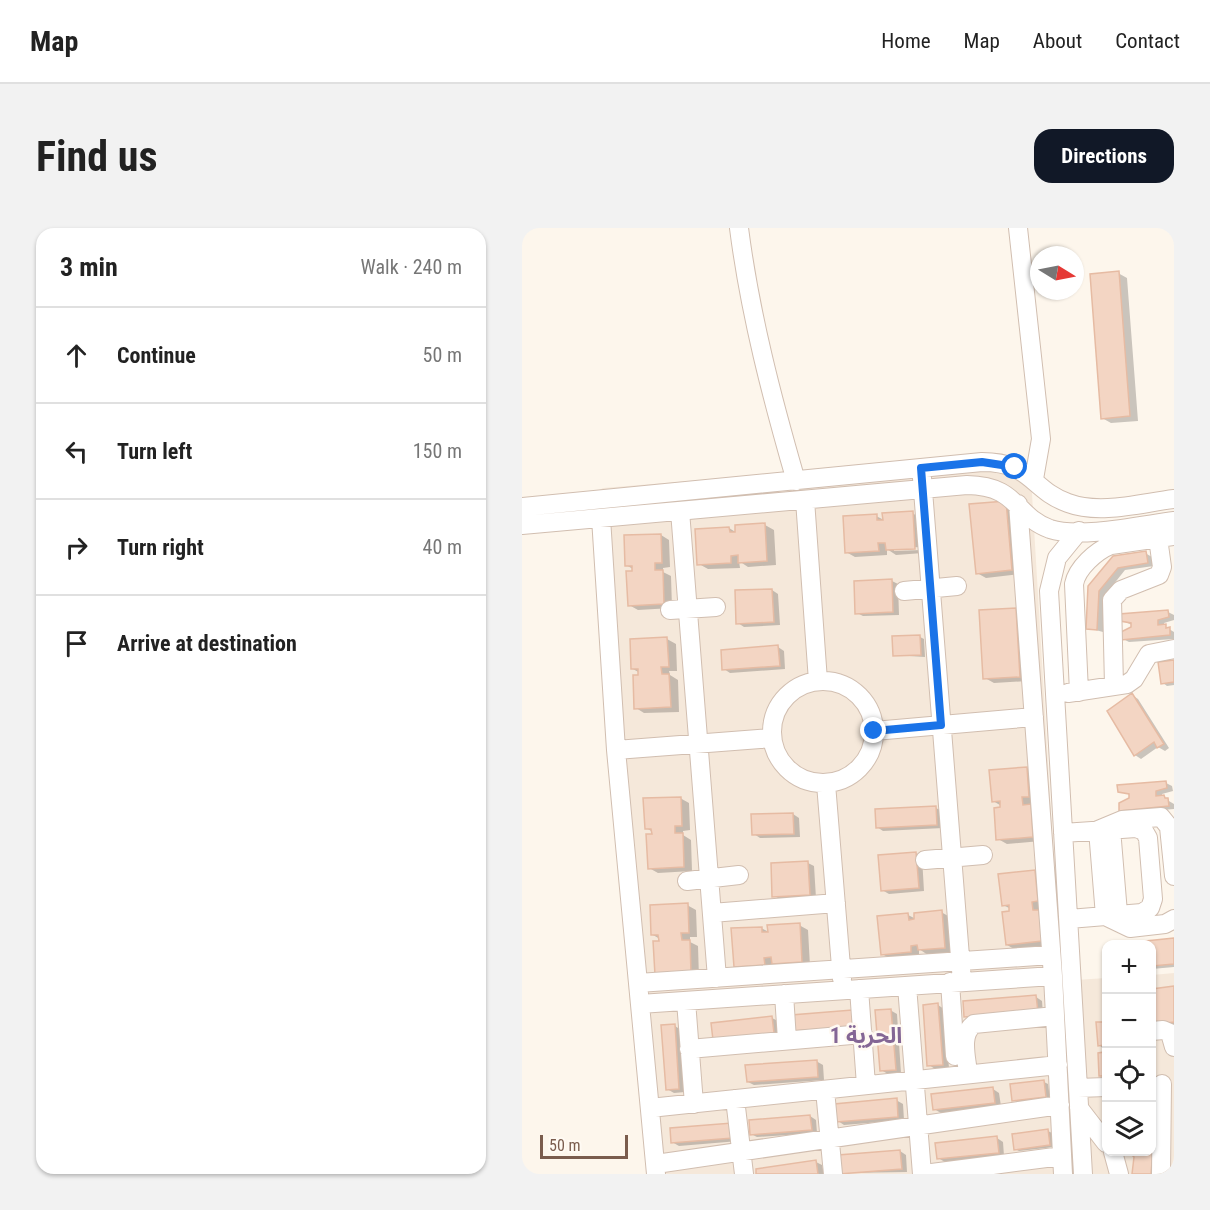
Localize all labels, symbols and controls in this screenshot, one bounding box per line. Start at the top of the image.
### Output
text: Map [30,25,78,58]
text: Home [881,29,931,53]
text: Map [964,29,1000,53]
text: About [1033,29,1082,53]
text: Contact [1115,29,1180,53]
button: Directions [1034,129,1174,183]
text: Find us [36,132,157,181]
north arrow [1030,246,1084,300]
text: 3 min [60,252,118,282]
text: Walk · 240 m [361,255,462,279]
icon: ahead [60,339,93,372]
text: Continue [117,343,196,368]
text: 50 m [423,343,462,367]
icon: left [60,435,93,468]
text: Turn left [117,439,192,464]
text: 150 m [413,439,462,463]
route start [1001,453,1027,479]
icon: right [60,531,93,564]
text: Turn right [117,535,204,560]
text: 40 m [423,535,462,559]
icon: arrive [60,627,93,660]
text: Arrive at destination [117,631,297,656]
route end [860,717,886,743]
map controls [1102,940,1156,1156]
button: + [1102,940,1156,994]
button: − [1102,994,1156,1048]
district label: الحرية 1 [830,1023,902,1048]
button: locate [1102,1048,1156,1102]
button: layers [1102,1102,1156,1156]
scale bar [540,1132,628,1160]
text: 50 m [549,1136,581,1155]

